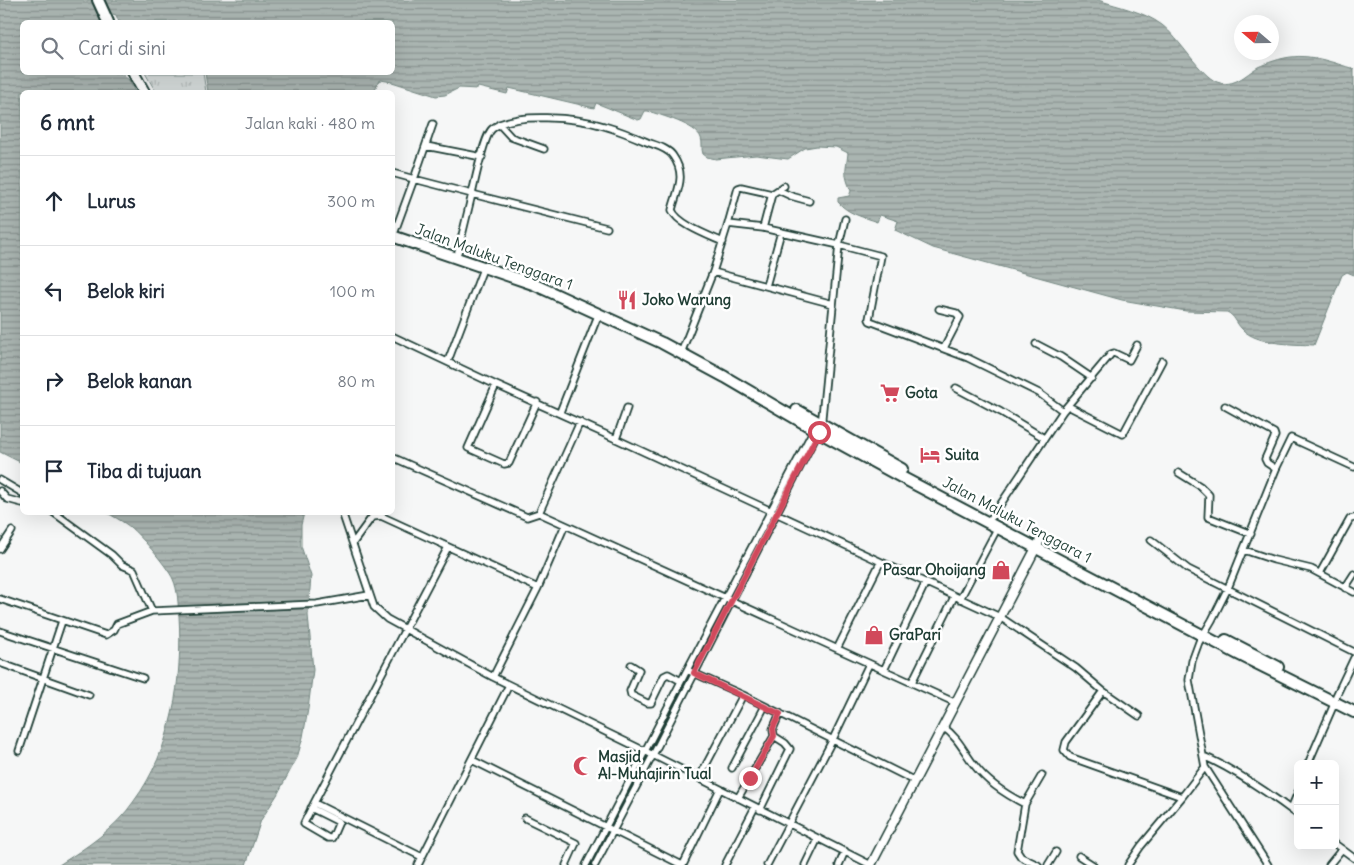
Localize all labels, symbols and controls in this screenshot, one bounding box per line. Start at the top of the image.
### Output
north arrow [1234,15,1279,60]
search box [20,20,395,75]
icon: search [38,34,66,62]
text: Cari di sini [78,36,166,60]
text: 6 mnt [40,109,95,136]
text: Jalan kaki · 480 m [245,113,375,133]
icon: ahead [40,187,68,215]
text: Lurus [87,189,136,213]
text: 300 m [327,191,375,211]
street label: Jalan Maluku Tenggara 1 [413,219,575,294]
icon: left [40,277,68,305]
text: Belok kiri [87,279,165,303]
text: 100 m [330,281,375,301]
restaurant icon: Joko Warung [616,289,638,311]
place label: Joko Warung [642,290,731,310]
icon: right [40,367,68,395]
text: Belok kanan [87,369,192,393]
text: 80 m [337,371,375,391]
supermarket icon: Gota [879,382,901,404]
place label: Gota [905,383,938,402]
route start [808,421,831,444]
hotel icon: Suita [919,444,941,466]
place label: Suita [945,445,980,464]
icon: arrive [40,457,68,485]
text: Tiba di tujuan [87,459,202,483]
street label: Jalan Maluku Tenggara 1 [939,472,1095,567]
shop icon: Pasar Ohoijang [990,559,1012,581]
place label: Pasar Ohoijang [883,560,986,580]
shop icon: GraPari [863,624,885,646]
place label: GraPari [889,625,941,644]
place label: Masjid Al-Muhajirin Tual [598,747,711,783]
mosque icon: Masjid Al-Muhajirin Tual [572,755,594,777]
map controls [1294,760,1339,850]
button: + [1294,760,1339,805]
route end [739,767,762,790]
button: − [1294,805,1339,850]

